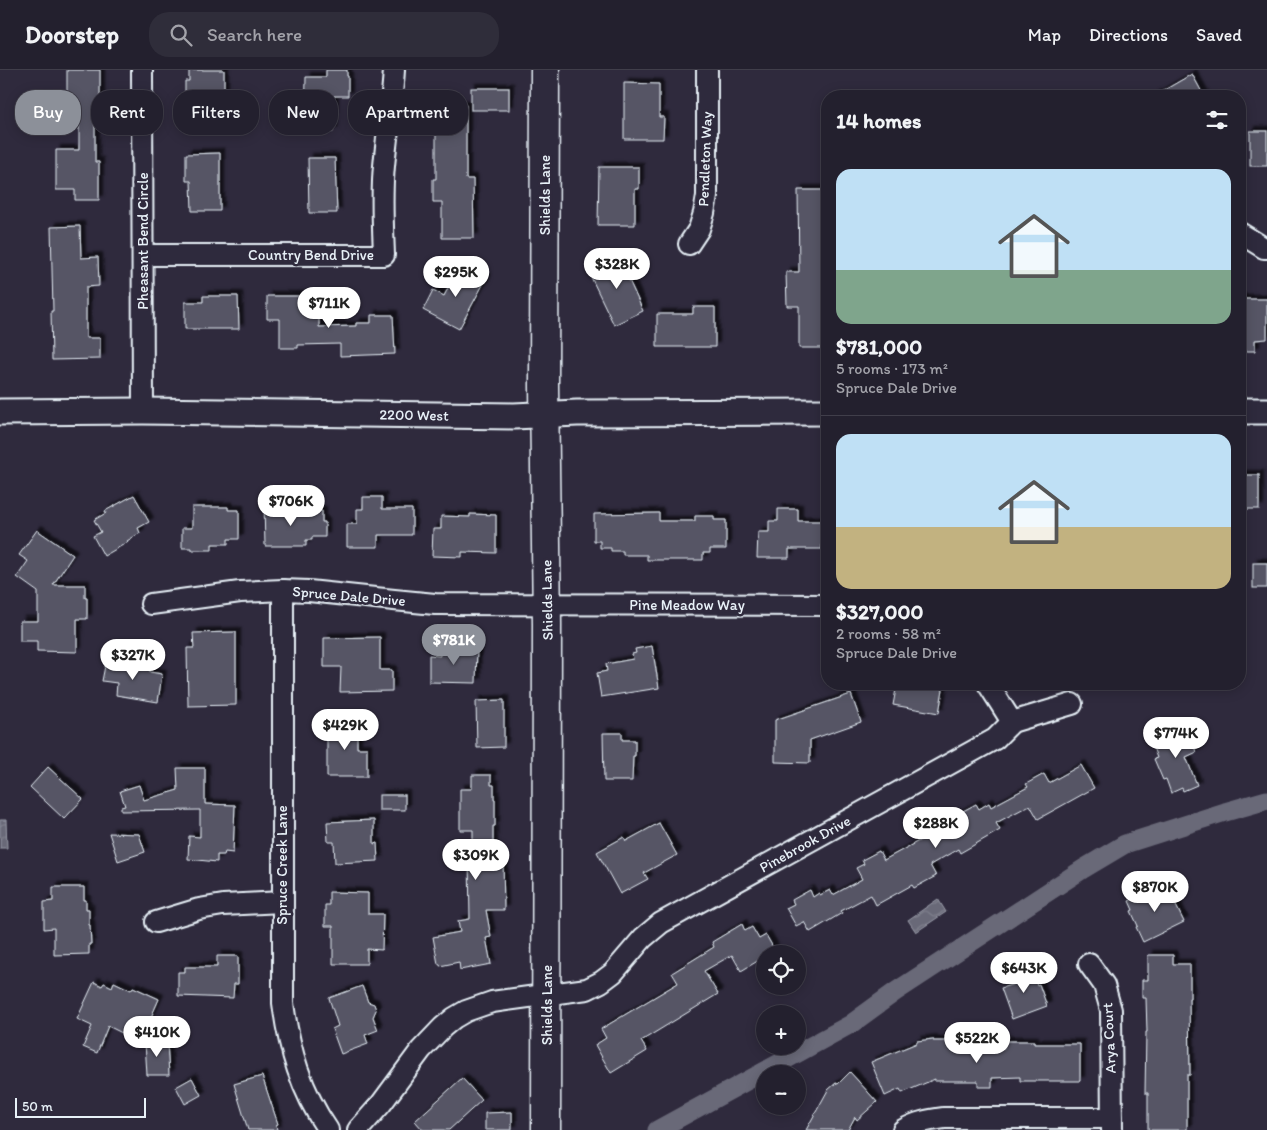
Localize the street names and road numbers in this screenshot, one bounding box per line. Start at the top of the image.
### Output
street label: Pendleton Way [694,111,716,207]
street label: Shields Lane [536,155,554,235]
street label: Pheasant Bend Circle [134,172,152,310]
street label: Country Bend Drive [248,246,374,264]
street label: 2200 West [379,405,449,425]
street label: Shields Lane [537,560,557,640]
street label: Spruce Dale Drive [292,582,406,610]
street label: Pine Meadow Way [629,596,745,614]
street label: Spruce Creek Lane [273,805,291,925]
street label: Pinebrook Drive [756,811,854,877]
street label: Shields Lane [538,965,556,1045]
street label: Arya Court [1098,1002,1120,1074]

